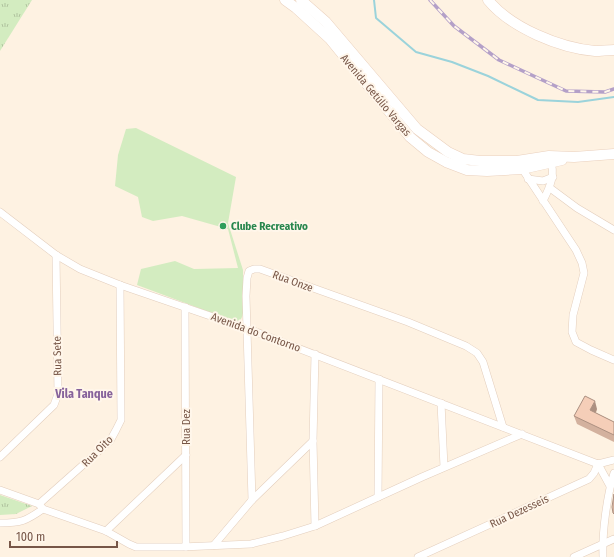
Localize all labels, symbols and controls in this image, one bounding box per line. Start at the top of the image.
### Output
street label: Avenida Getúlio Vargas [338,52,414,139]
place label: Clube Recreativo [231,220,308,233]
marker: Clube Recreativo [218,221,228,231]
street label: Rua Onze [271,268,315,295]
street label: Avenida do Contorno [209,310,303,355]
street label: Rua Sete [51,336,64,376]
district label: Vila Tanque [54,387,113,401]
street label: Rua Dez [180,408,193,445]
street label: Rua Oito [79,433,116,470]
street label: Rua Dezesseis [488,492,551,531]
scale bar [10,523,117,549]
text: 100 m [16,530,45,544]

